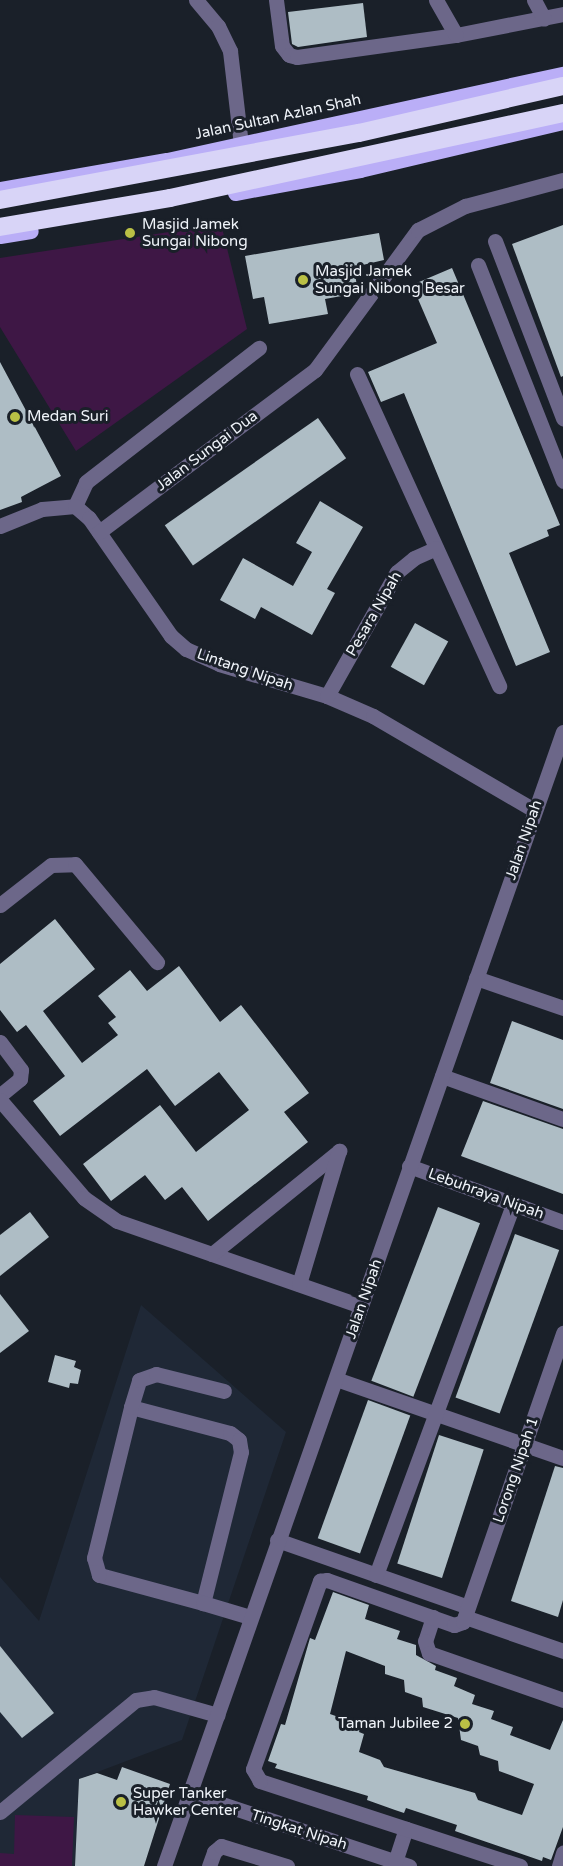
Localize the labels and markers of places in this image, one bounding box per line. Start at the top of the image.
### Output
place label: Masjid Jamek Sungai Nibong [142,215,248,250]
marker: Masjid Jamek Sungai Nibong [123,226,137,240]
place label: Masjid Jamek Sungai Nibong Besar [315,262,465,297]
marker: Masjid Jamek Sungai Nibong Besar [296,273,310,287]
place label: Medan Suri [27,408,108,426]
marker: Medan Suri [8,410,22,424]
place label: Taman Jubilee 2 [338,1715,453,1733]
marker: Taman Jubilee 2 [458,1717,472,1731]
place label: Super Tanker Hawker Center [133,1784,238,1819]
marker: Super Tanker Hawker Center [114,1795,128,1809]

